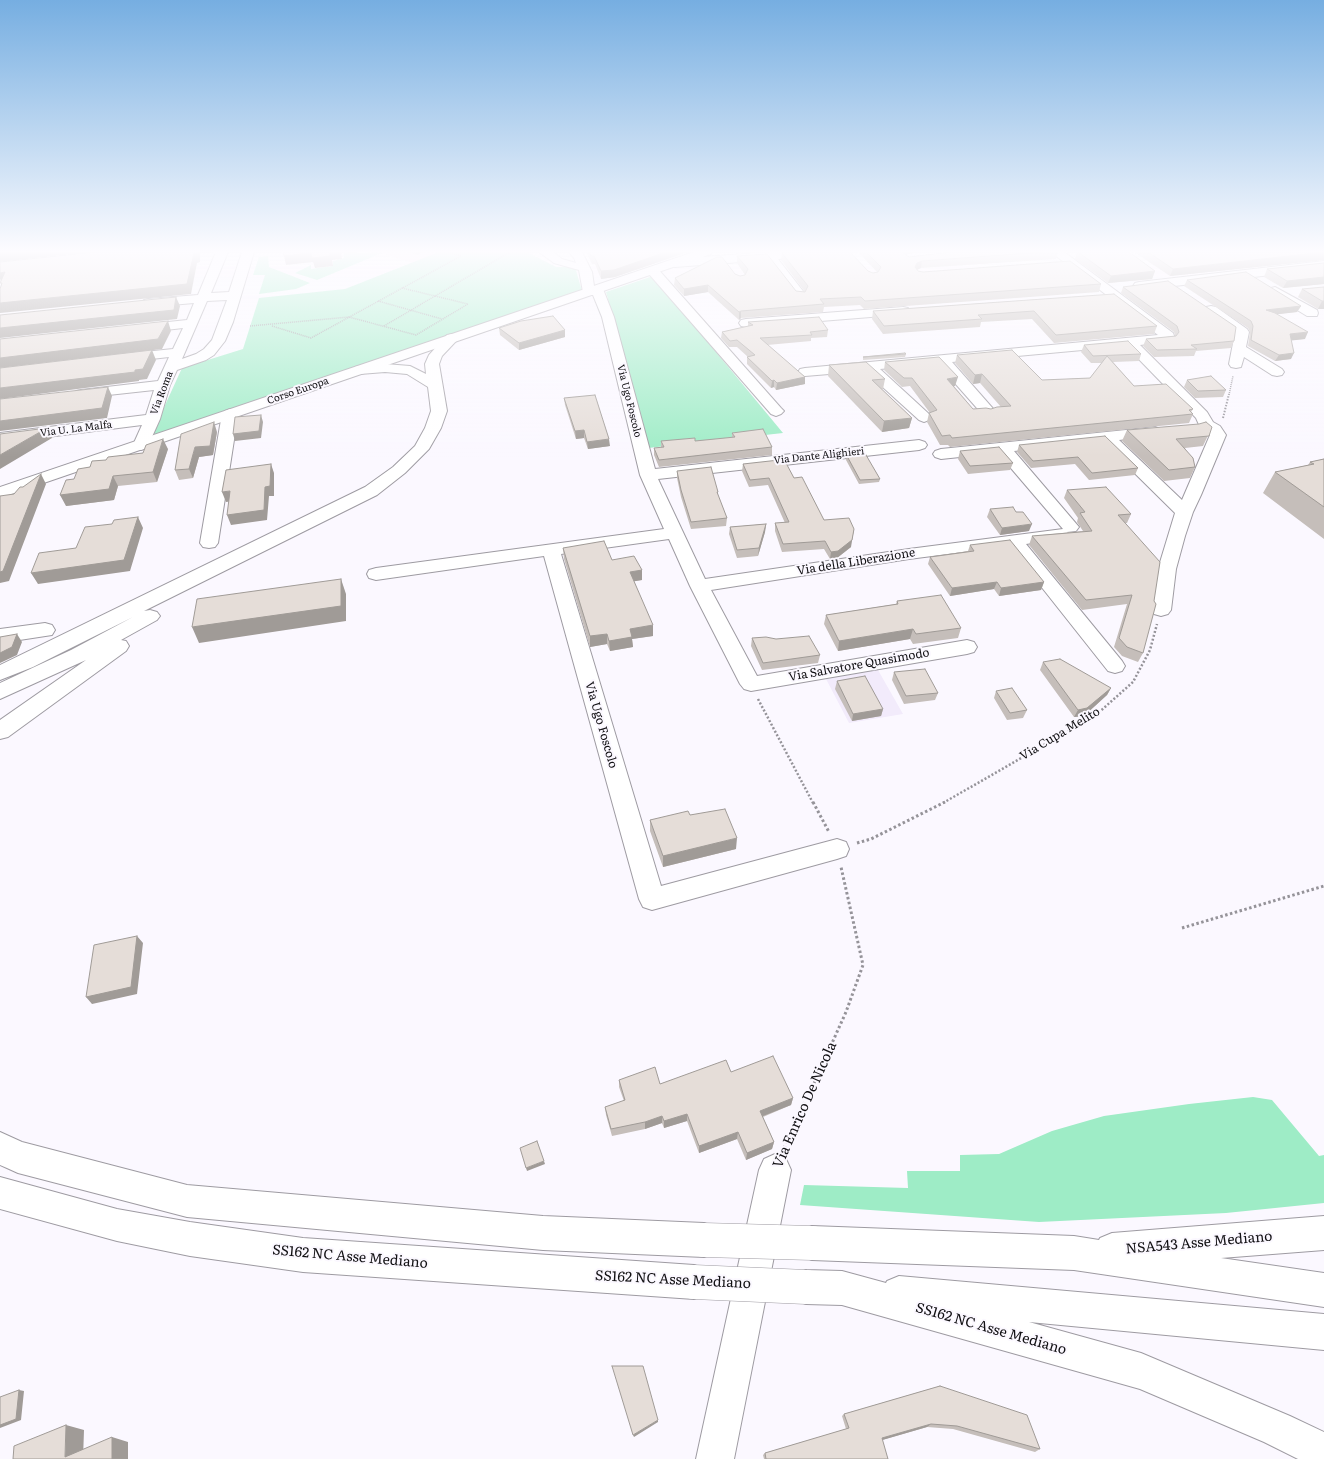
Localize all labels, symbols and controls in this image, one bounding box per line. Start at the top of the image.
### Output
street label: Via Ugo Foscolo [614,363,644,439]
street label: Via Roma [148,369,176,417]
street label: Corso Europa [266,375,330,407]
street label: Via U. La Malfa [39,419,113,439]
street label: Via Dante Alighieri [773,445,865,467]
street label: Via della Liberazione [796,546,916,578]
street label: Via Salvatore Quasimodo [787,645,931,685]
street label: Via Ugo Foscolo [582,680,620,770]
street label: Via Cupa Melito [1017,704,1103,764]
street label: Via Enrico De Nicola [770,1039,840,1171]
street label: NSA543 Asse Mediano [1125,1228,1273,1258]
street label: SS162 NC Asse Mediano [272,1242,428,1272]
street label: SS162 NC Asse Mediano [595,1268,751,1292]
street label: SS162 NC Asse Mediano [914,1299,1068,1359]

